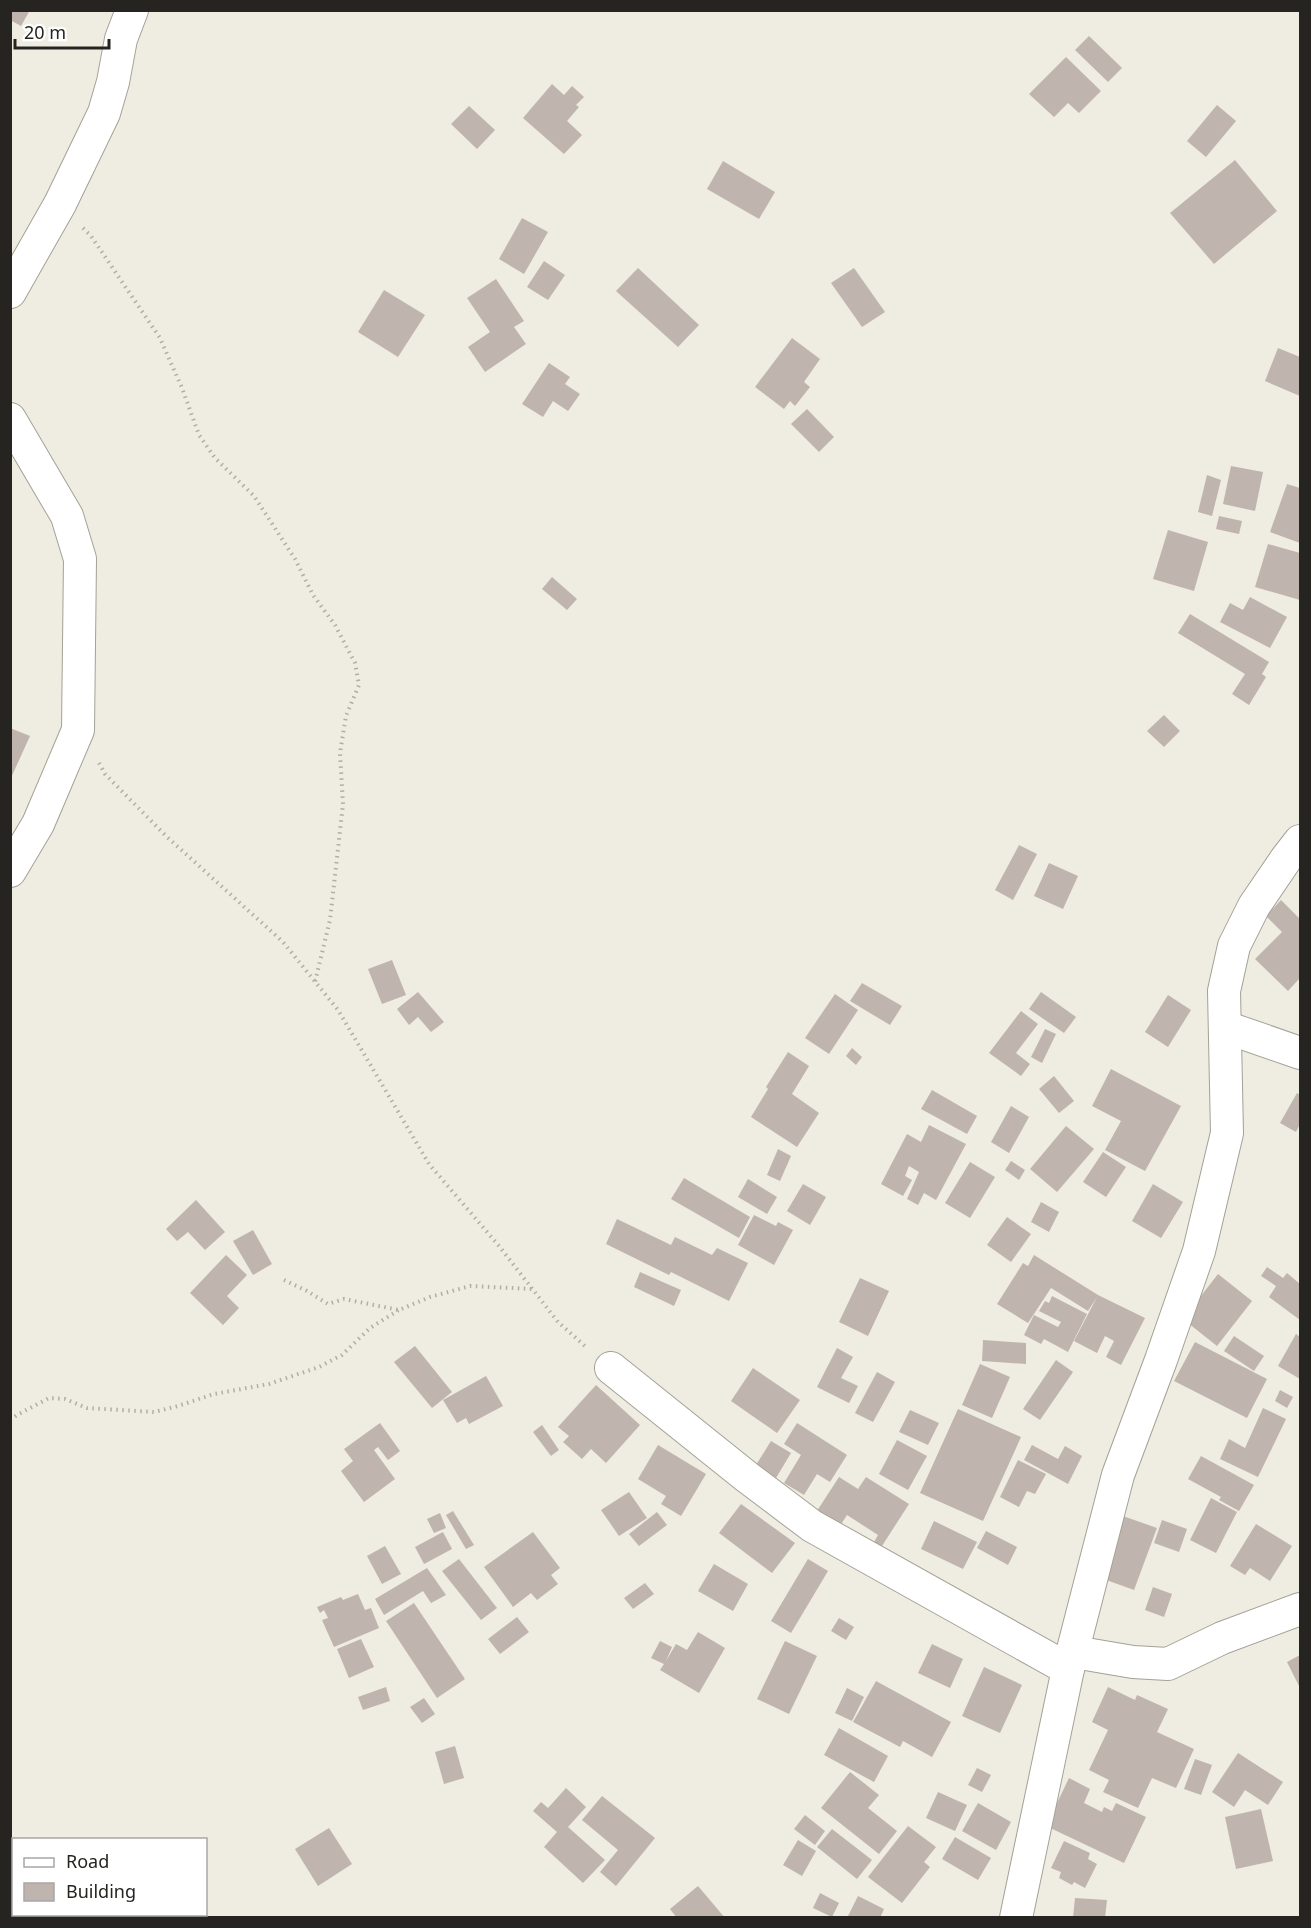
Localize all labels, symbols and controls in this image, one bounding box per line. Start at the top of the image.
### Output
scale bar [15,12,110,50]
text: 20 m [24,20,66,44]
legend [12,1838,207,1916]
text: Road [66,1849,109,1873]
text: Building [66,1879,136,1903]

